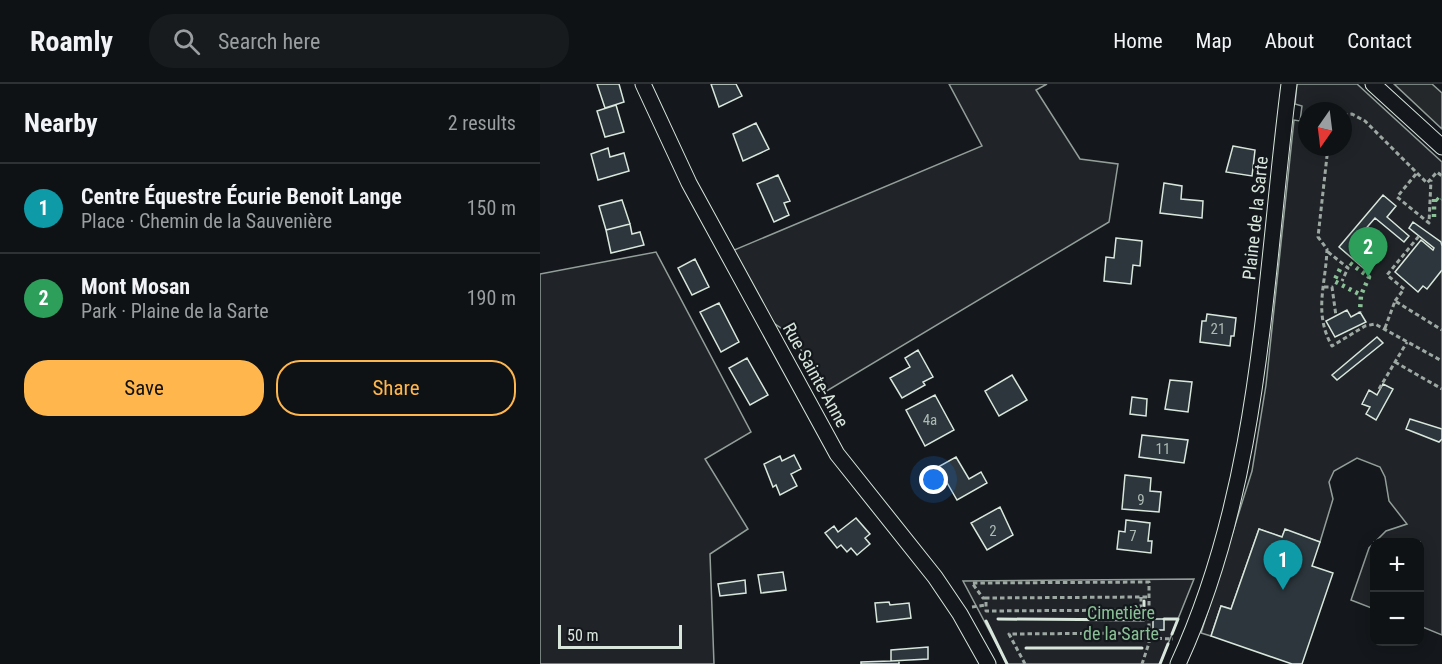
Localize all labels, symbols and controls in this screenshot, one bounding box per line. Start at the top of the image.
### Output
search box [149,14,569,68]
text: Roamly [30,25,113,58]
icon: search [170,25,203,58]
text: Search here [218,29,320,54]
text: Home [1113,29,1163,53]
text: Map [1196,29,1232,53]
text: About [1265,29,1314,53]
text: Contact [1347,29,1412,53]
north arrow [1298,102,1352,156]
text: Nearby [24,108,98,138]
text: 2 results [448,111,516,135]
street label: Plaine de la Sarte [1238,155,1272,281]
text: Centre Équestre Écurie Benoit Lange [81,184,402,209]
text: 1 [38,196,49,220]
text: 150 m [467,196,516,220]
text: Place · Chemin de la Sauvenière [81,209,332,233]
pin: 2 [1348,228,1388,277]
text: Mont Mosan [81,274,190,299]
text: 2 [38,286,49,310]
text: 190 m [467,286,516,310]
text: Park · Plaine de la Sarte [81,299,269,323]
street label: Rue Sainte-Anne [779,319,853,431]
house number: 21 [1211,320,1225,338]
button: Save [24,360,264,416]
button: Share [276,360,516,416]
house number: 4a [923,411,937,429]
house number: 11 [1156,440,1170,458]
your location [919,465,948,494]
house number: 9 [1137,491,1145,509]
house number: 2 [989,522,997,540]
house number: 7 [1129,527,1137,545]
map controls [1370,538,1424,646]
button: + [1370,538,1424,592]
pin: 1 [1264,540,1302,590]
button: − [1370,592,1424,646]
park label: Cimetière de la Sarte [1083,602,1159,644]
scale bar [558,622,682,650]
text: 50 m [567,626,599,645]

